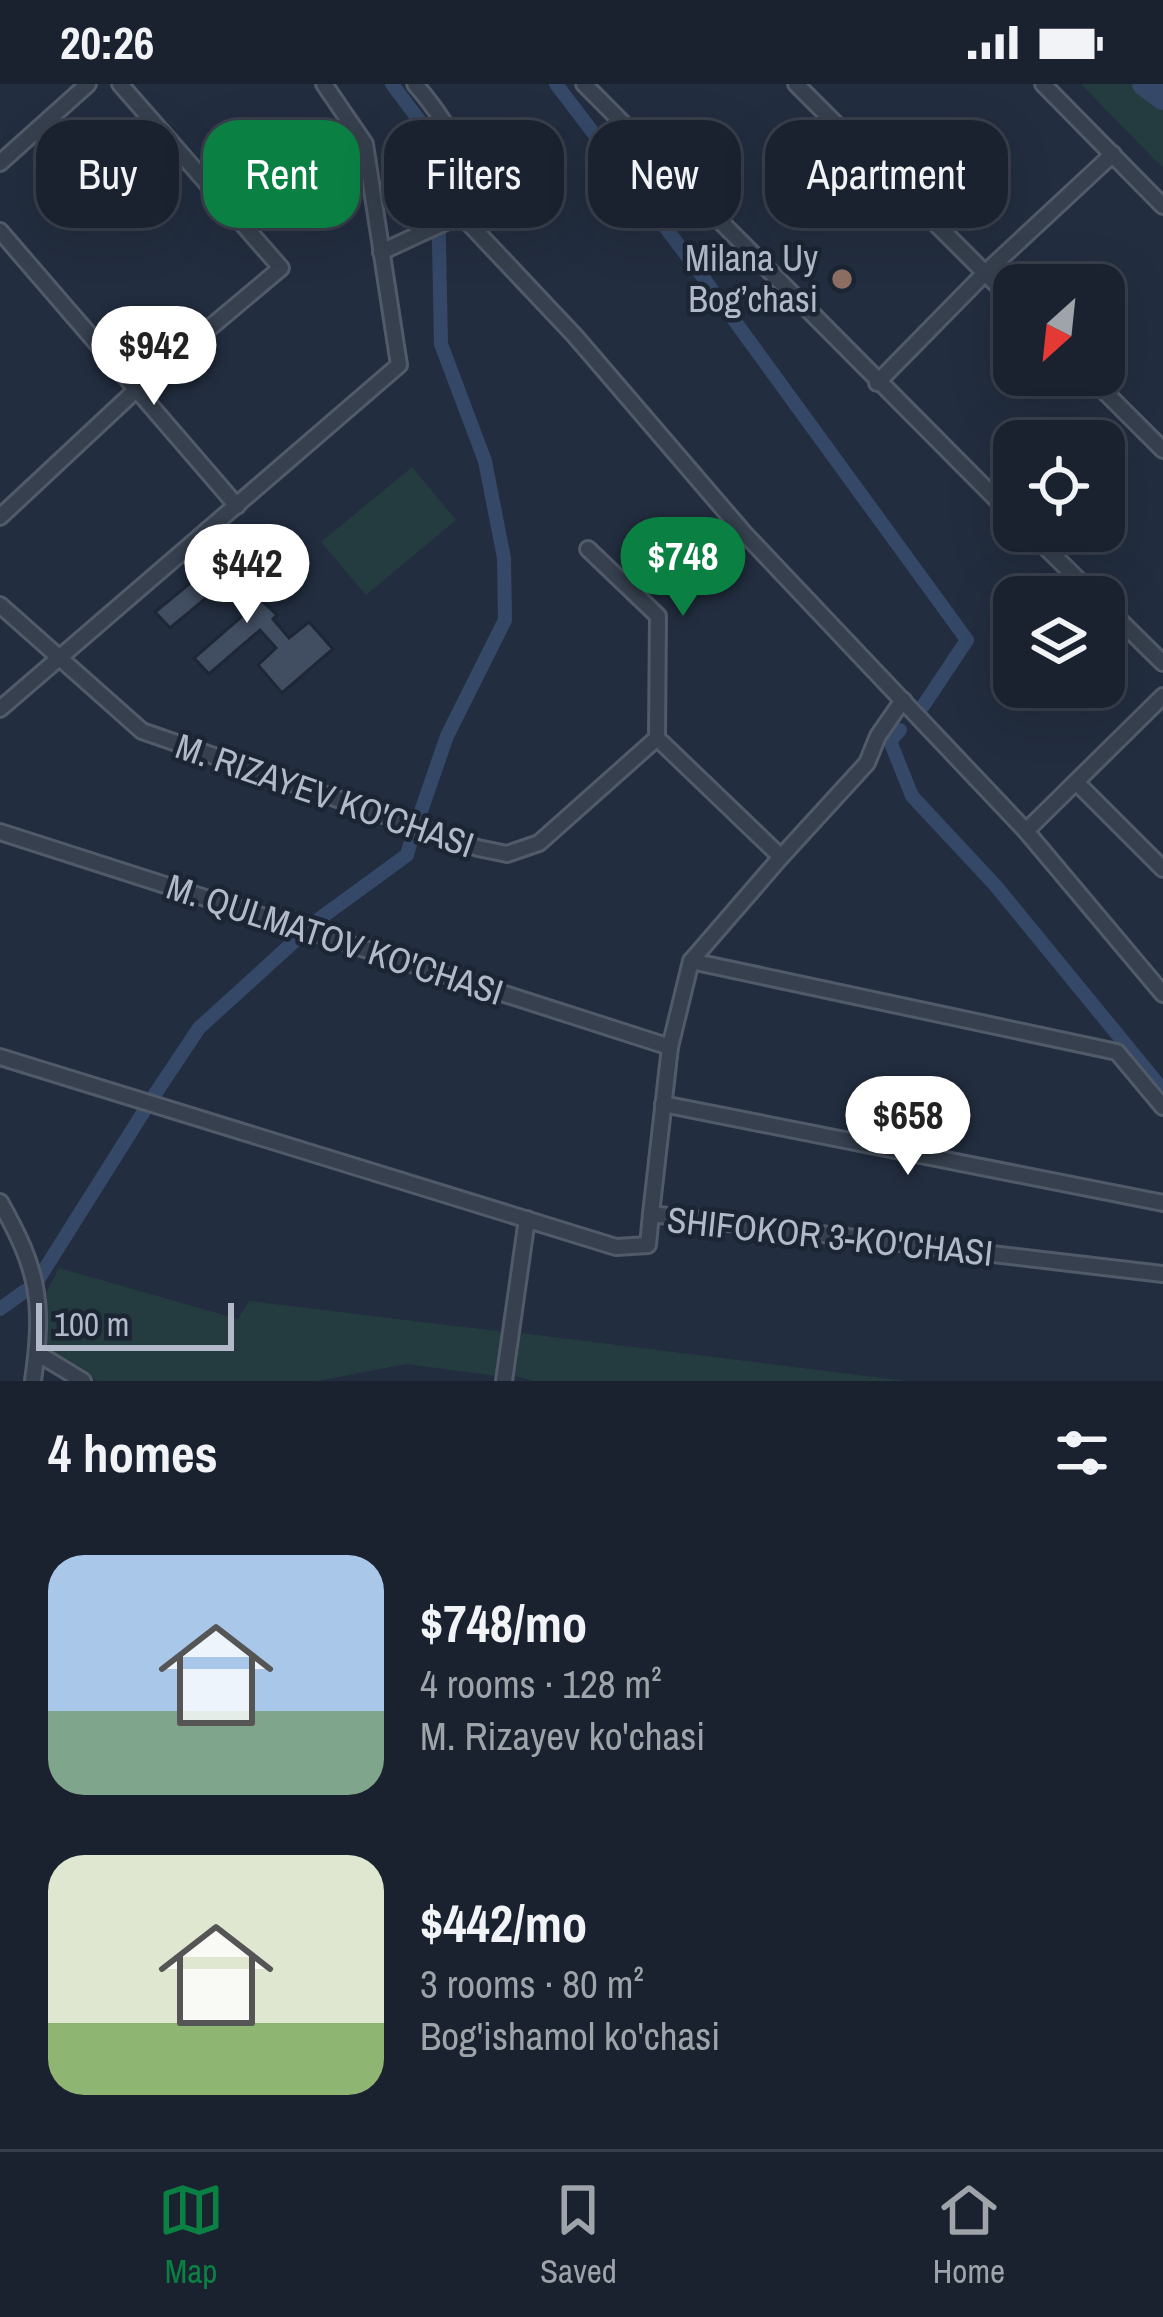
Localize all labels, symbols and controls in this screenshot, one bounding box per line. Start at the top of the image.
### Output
text: 20:26 [60,12,154,73]
chip: Buy [36,120,179,228]
chip: Rent [203,120,360,228]
chip: Filters [384,120,564,228]
chip: New [588,120,741,228]
chip: Apartment [765,120,1008,228]
place label: Milana Uy Bog’chasi [685,234,818,323]
north arrow [993,264,1125,396]
map controls [993,264,1125,708]
marker: Milana Uy Bog’chasi [829,266,855,292]
pin: $942 [83,306,225,408]
text: $942 [118,319,190,371]
button: locate [993,420,1125,552]
pin: $748 [612,517,754,619]
pin: $442 [176,524,318,626]
text: $748 [647,530,719,582]
text: $442 [211,537,283,589]
button: layers [993,576,1125,708]
street label: M. RIZAYEV KO'CHASI [170,722,480,868]
street label: M. QULMATOV KO'CHASI [161,862,509,1016]
pin: $658 [837,1076,979,1178]
text: $658 [872,1089,944,1141]
street label: SHIFOKOR 3-KO'CHASI [665,1195,995,1277]
scale bar [36,1297,234,1350]
text: 100 m [54,1302,129,1346]
text: 4 homes [48,1419,218,1488]
icon: filters [1049,1420,1115,1486]
text: $748/mo [420,1589,587,1658]
icon: home [144,1603,288,1747]
text: 4 rooms · 128 m² [420,1658,662,1710]
text: M. Rizayev ko'chasi [420,1710,705,1762]
text: $442/mo [420,1889,587,1958]
icon: home [144,1903,288,2047]
text: 3 rooms · 80 m² [420,1958,644,2010]
text: Bog'ishamol ko'chasi [420,2010,720,2062]
tab: Map [158,2177,224,2293]
tab: Saved [540,2177,617,2293]
tab: Home [933,2177,1005,2293]

